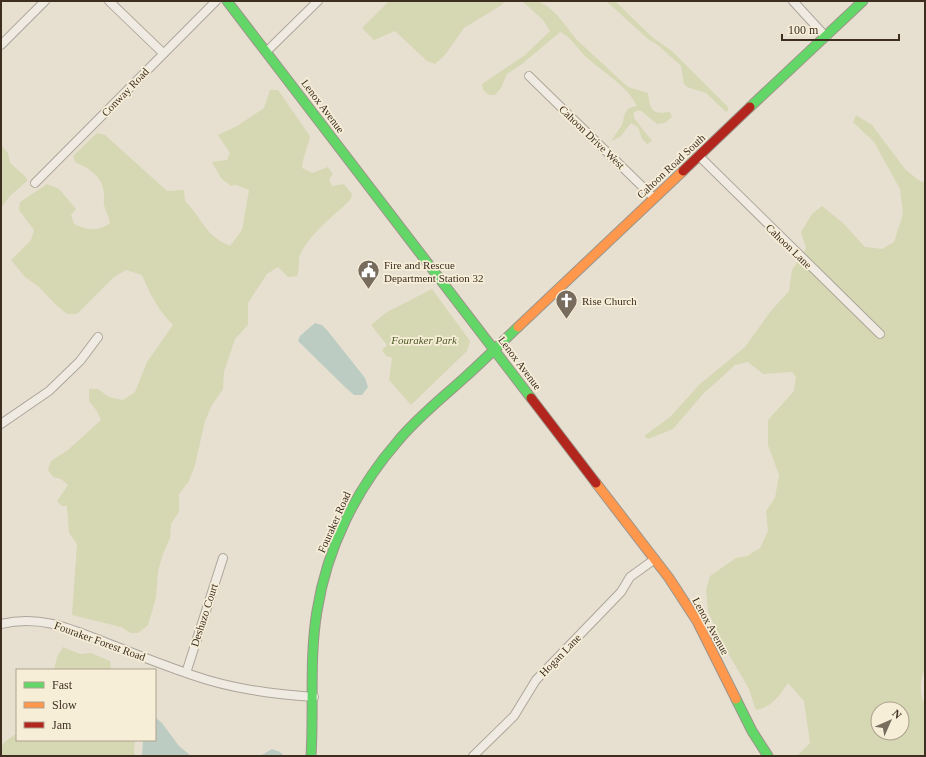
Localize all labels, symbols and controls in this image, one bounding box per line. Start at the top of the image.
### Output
scale bar [782,16,899,42]
text: 100 m [788,23,819,37]
street label: Conway Road [99,65,151,119]
street label: Lenox Avenue [299,77,347,135]
street label: Cahoon Drive West [557,103,627,171]
street label: Cahoon Road South [634,131,708,201]
street label: Cahoon Lane [764,221,814,271]
public building icon: Fire and Rescue Department Station 32 [356,258,382,291]
place label: Fire and Rescue Department Station 32 [384,259,484,284]
church icon: Rise Church [553,288,579,321]
place label: Rise Church [582,295,637,307]
park label: Fouraker Park [390,334,458,346]
street label: Lenox Avenue [496,334,544,392]
street label: Fouraker Road [315,489,353,554]
street label: Deshazo Court [188,582,220,648]
street label: Lenox Avenue [690,595,732,657]
street label: Fouraker Forest Road [53,619,148,663]
street label: Hogan Lane [537,631,583,679]
legend [16,669,156,741]
text: Fast [52,678,73,692]
text: Slow [52,698,77,712]
north arrow [870,701,910,741]
text: N [890,707,904,721]
text: Jam [52,718,72,732]

